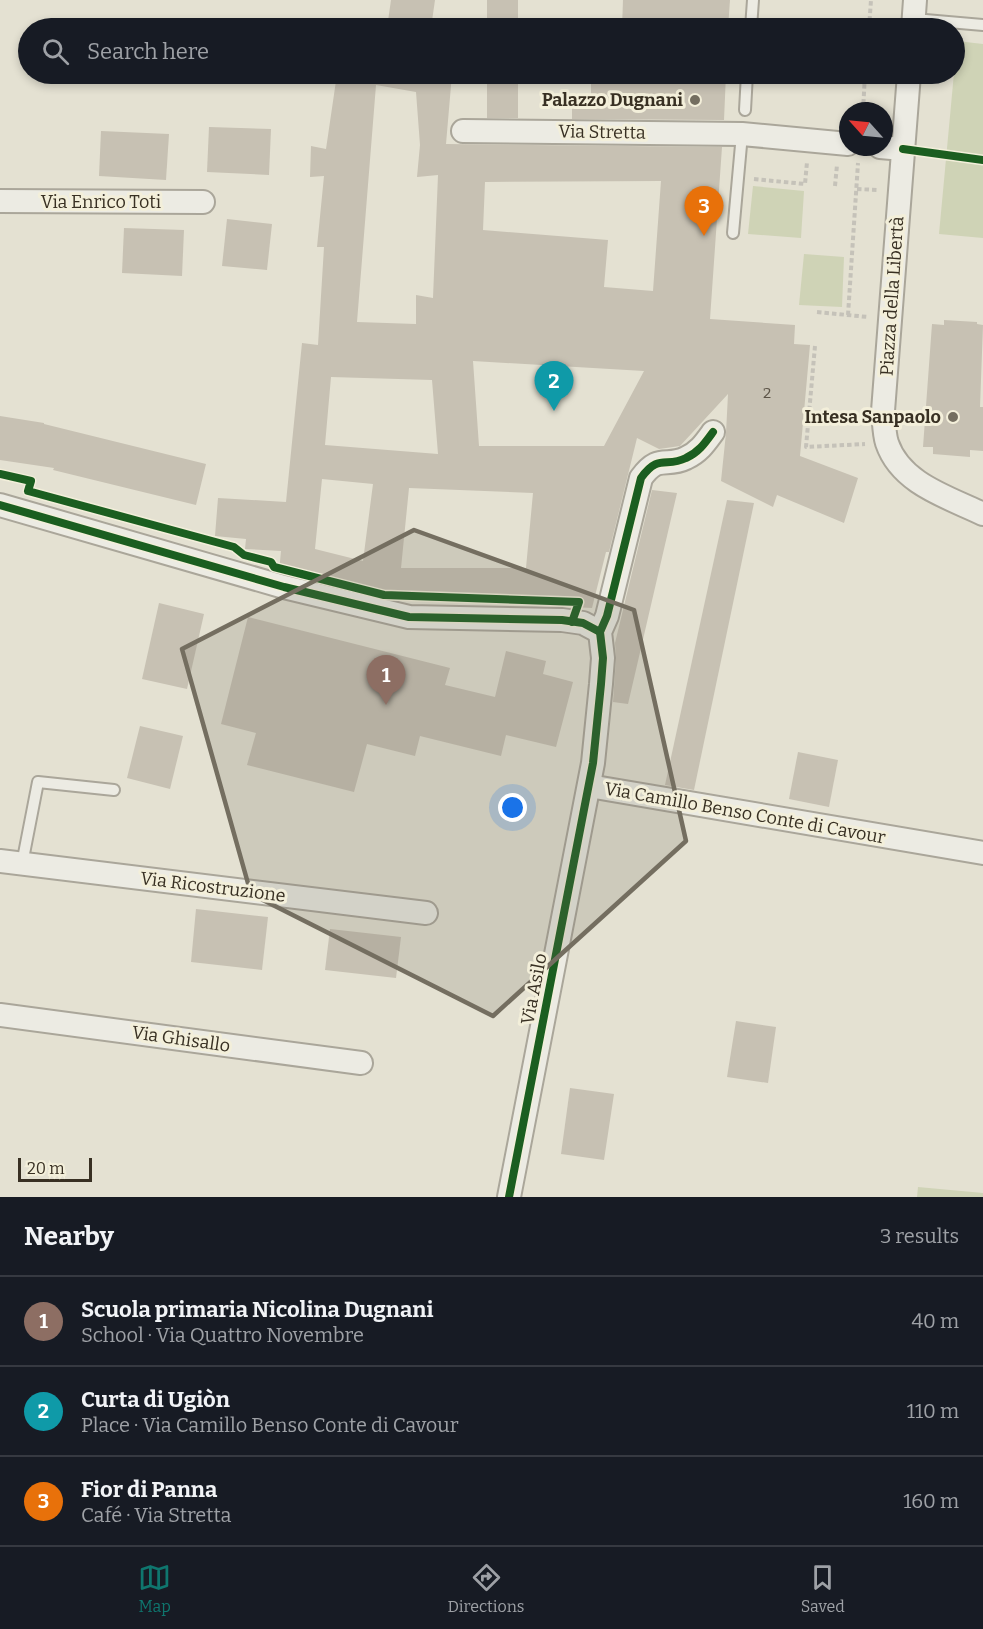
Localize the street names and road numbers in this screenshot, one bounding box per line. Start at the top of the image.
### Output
street label: Via Stretta [558,120,646,144]
street label: Via Enrico Toti [41,191,161,213]
street label: Piazza della Libertà [875,215,909,376]
street label: Via Camillo Benso Conte di Cavour [603,777,887,849]
street label: Via Ricostruzione [139,867,287,907]
street label: Via Asilo [516,951,552,1027]
street label: Via Ghisallo [130,1021,232,1057]

